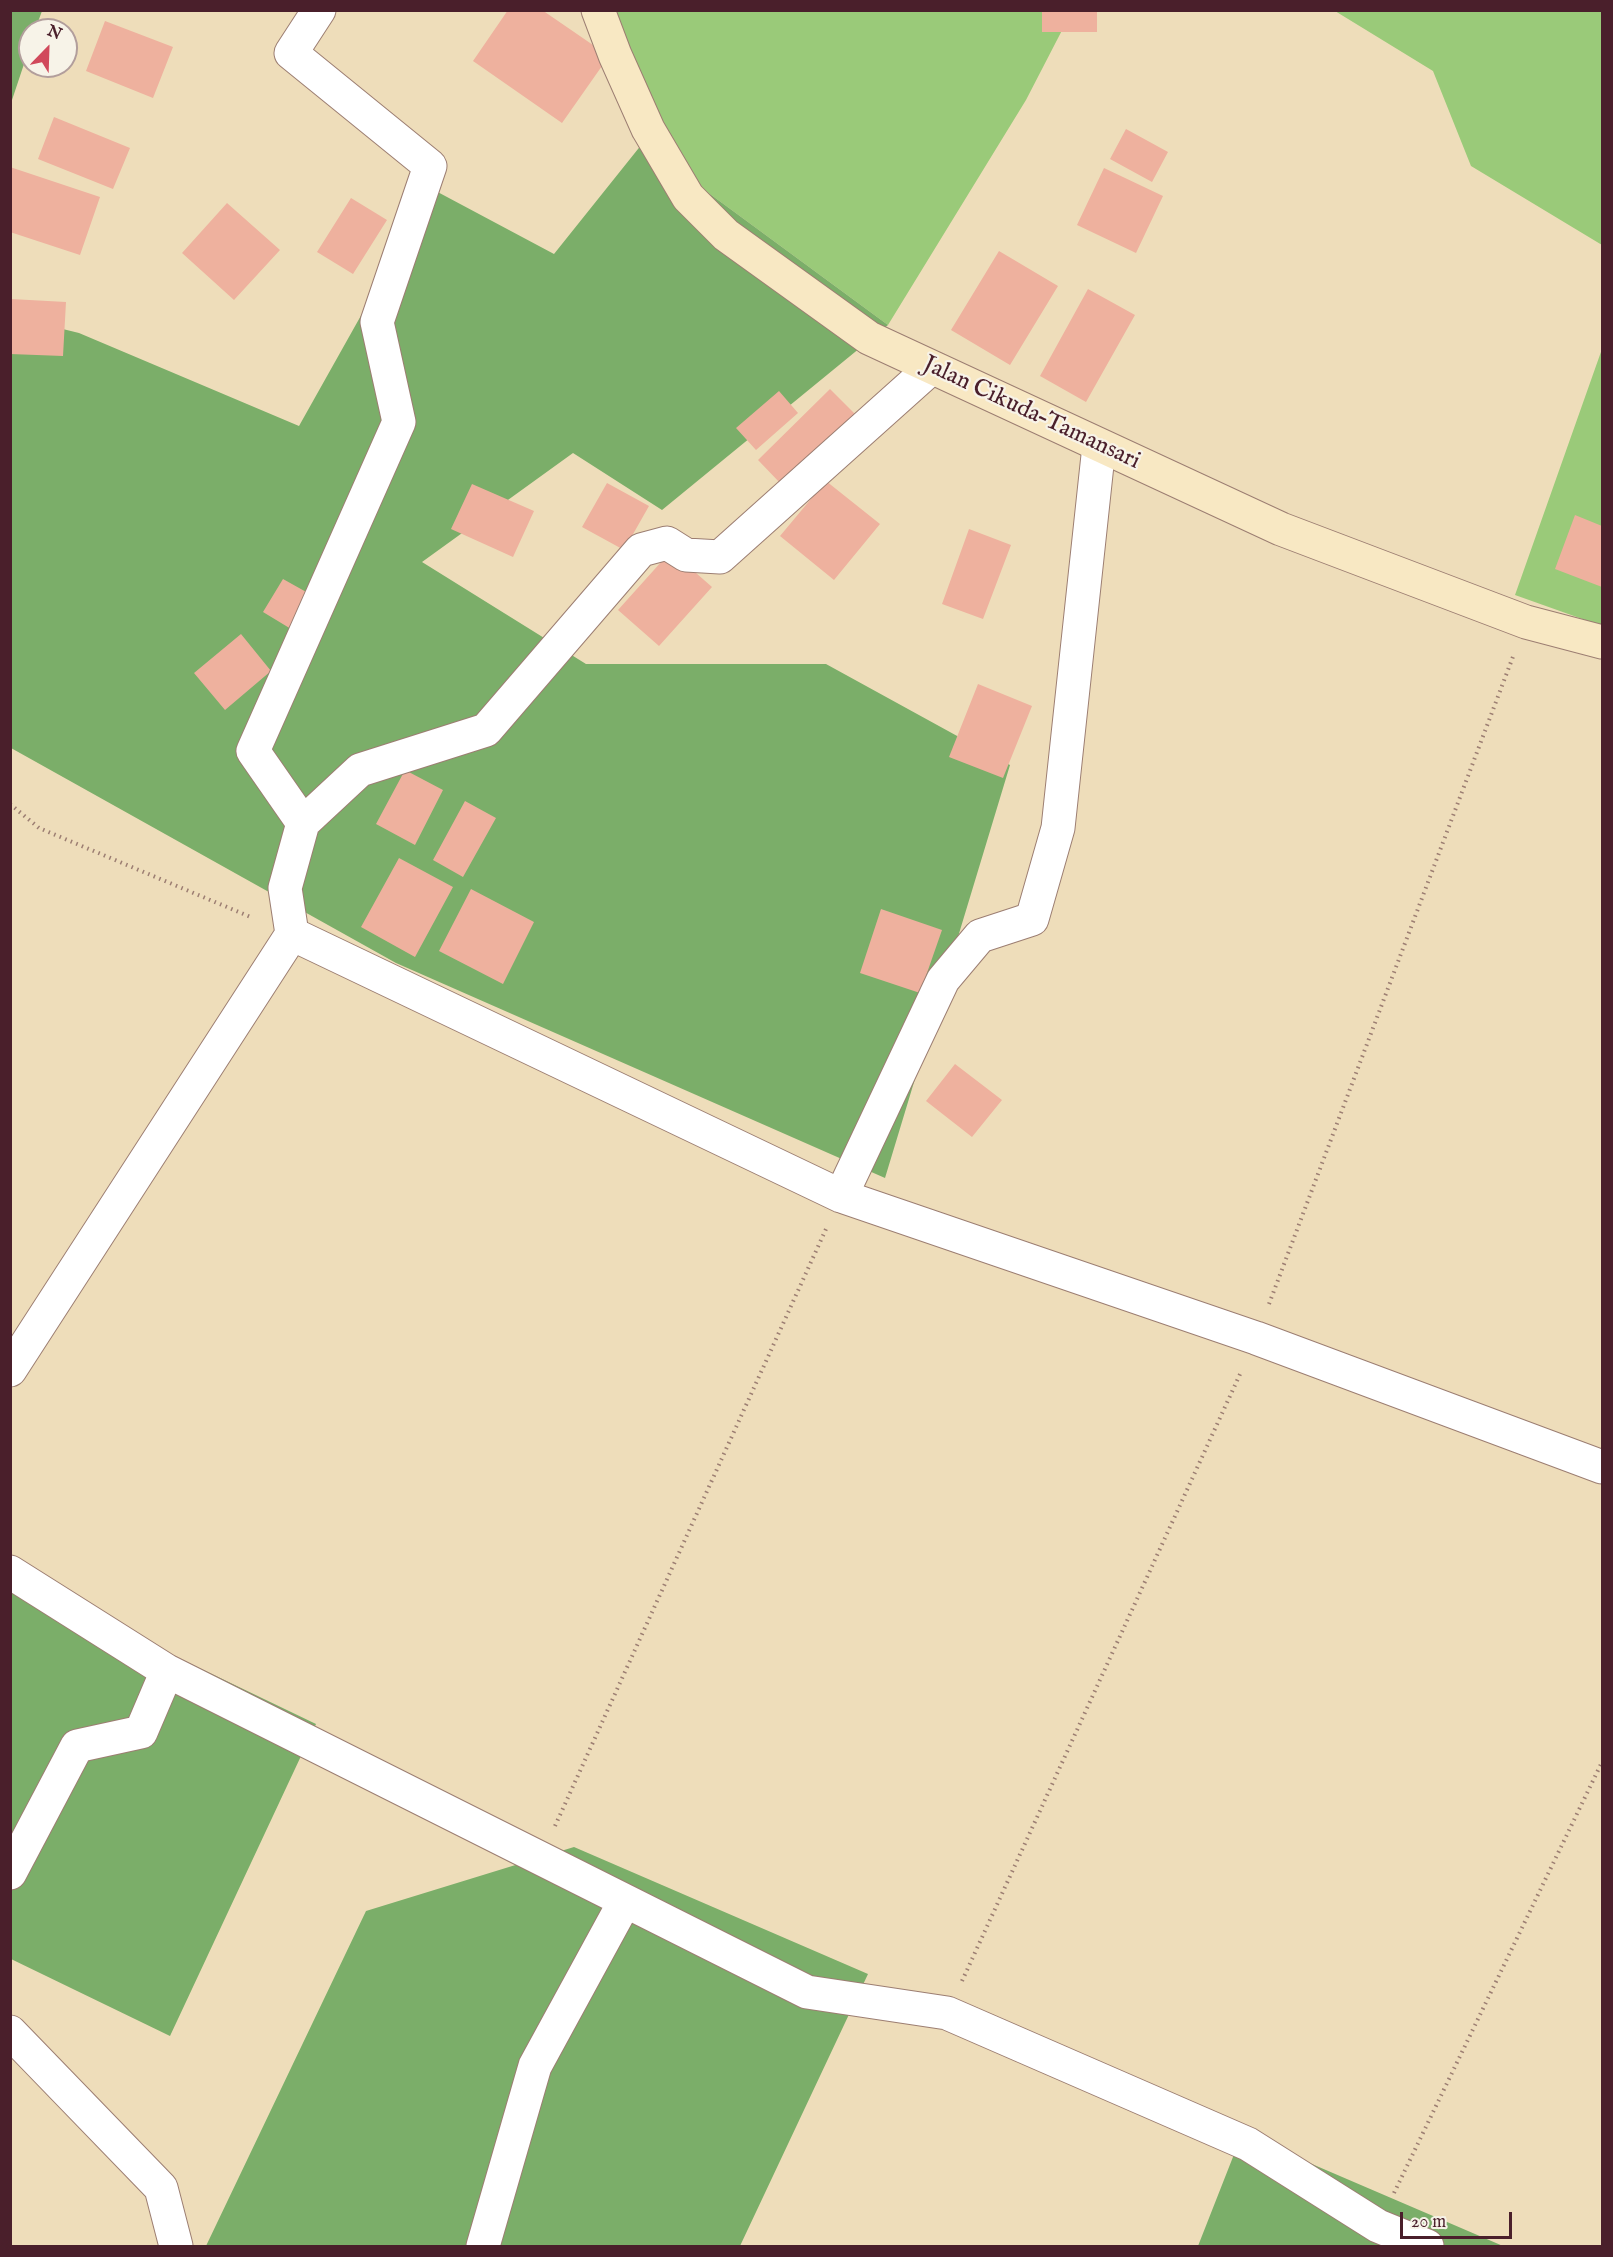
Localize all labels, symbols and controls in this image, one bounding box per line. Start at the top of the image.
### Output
north arrow [18,18,78,78]
text: N [44,21,65,45]
street label: Jalan Cikuda–Tamansari [918,351,1144,477]
scale bar [1403,2200,1516,2238]
text: 20 m [1411,2211,1446,2234]

